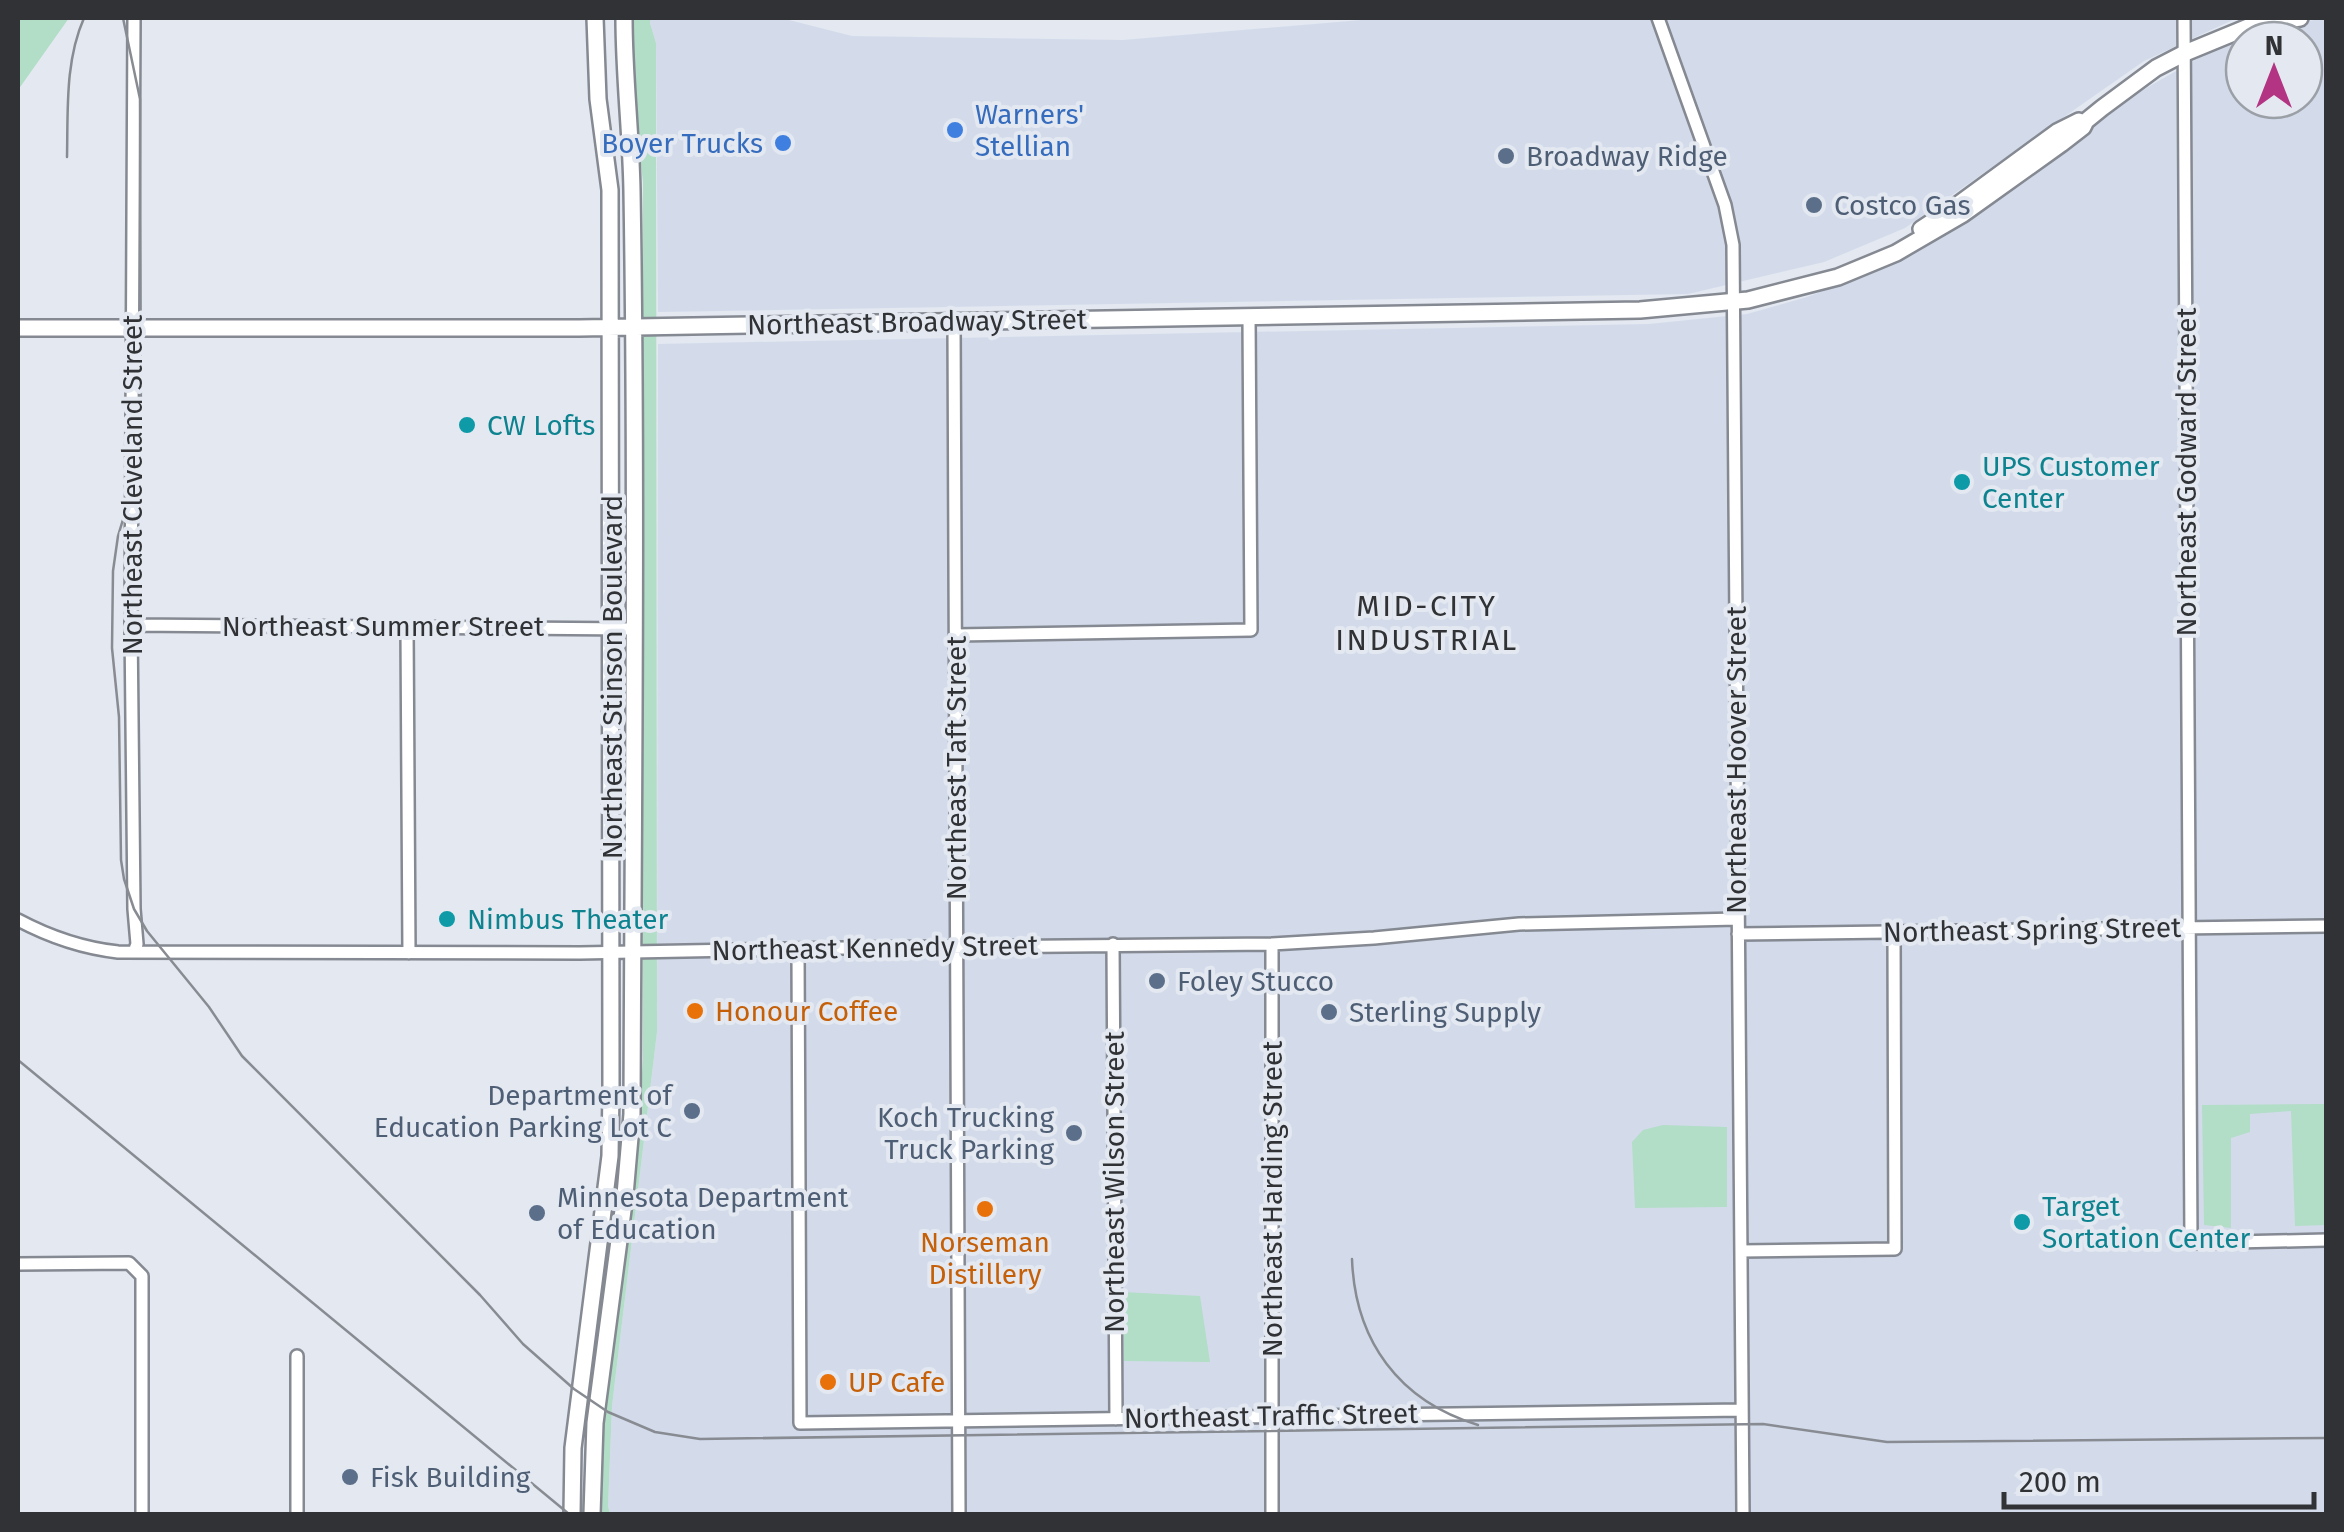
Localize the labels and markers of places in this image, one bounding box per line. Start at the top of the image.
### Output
place label: Warners' Stellian [975,98,1084,163]
marker: Warners' Stellian [944,119,966,141]
place label: Boyer Trucks [601,127,763,160]
marker: Boyer Trucks [772,132,794,154]
place label: Broadway Ridge [1526,140,1728,173]
marker: Broadway Ridge [1495,145,1517,167]
place label: Costco Gas [1834,189,1971,222]
marker: Costco Gas [1803,194,1825,216]
place label: CW Lofts [487,409,595,442]
marker: CW Lofts [456,414,478,436]
place label: UPS Customer Center [1982,450,2160,515]
marker: UPS Customer Center [1951,471,1973,493]
place label: Nimbus Theater [467,903,668,936]
marker: Nimbus Theater [436,908,458,930]
place label: Foley Stucco [1177,965,1334,998]
marker: Foley Stucco [1146,970,1168,992]
place label: Honour Coffee [715,995,898,1028]
place label: Sterling Supply [1349,996,1541,1029]
marker: Honour Coffee [684,1000,706,1022]
marker: Sterling Supply [1318,1001,1340,1023]
place label: Department of Education Parking Lot C [374,1079,675,1144]
marker: Department of Education Parking Lot C [681,1100,703,1122]
place label: Koch Trucking Truck Parking [877,1101,1054,1166]
marker: Koch Trucking Truck Parking [1063,1122,1085,1144]
place label: Minnesota Department of Education [557,1181,849,1246]
place label: Target Sortation Center [2042,1190,2250,1255]
marker: Norseman Distillery [974,1198,996,1220]
marker: Minnesota Department of Education [526,1202,548,1224]
marker: Target Sortation Center [2011,1211,2033,1233]
place label: Norseman Distillery [920,1226,1050,1291]
place label: UP Cafe [848,1366,945,1399]
marker: UP Cafe [817,1371,839,1393]
place label: Fisk Building [370,1461,531,1494]
marker: Fisk Building [339,1466,361,1488]

